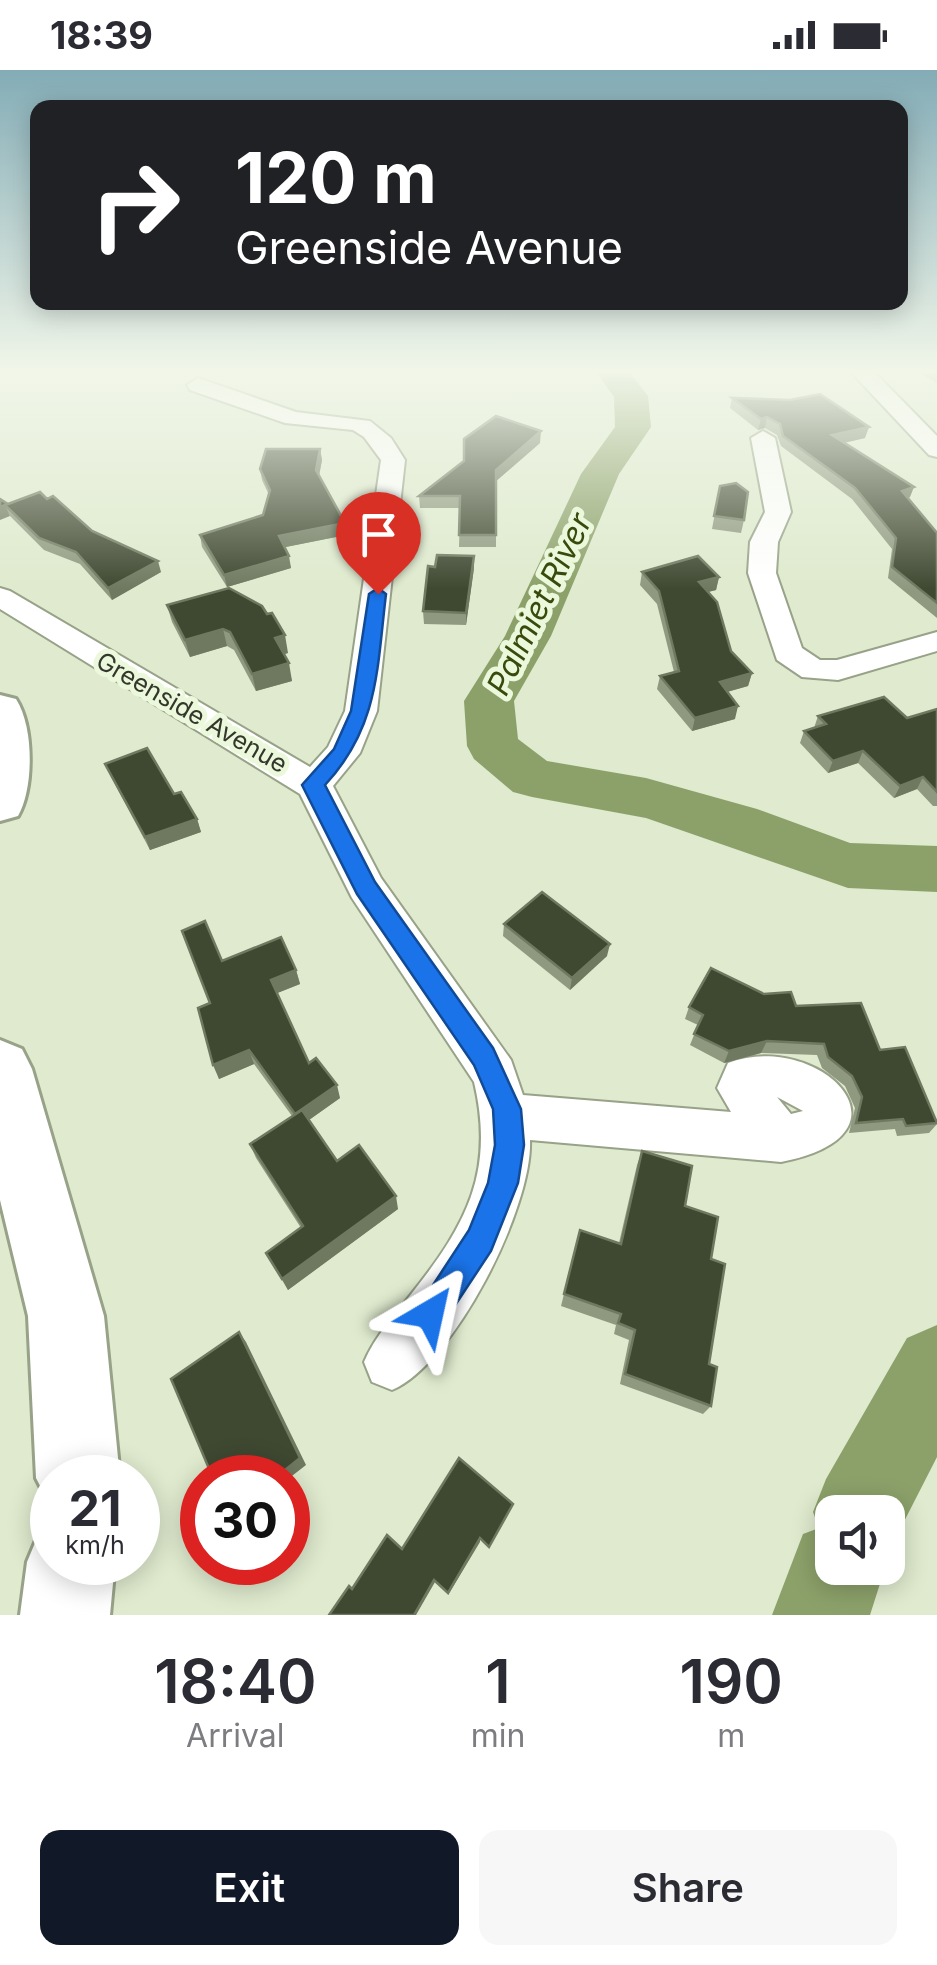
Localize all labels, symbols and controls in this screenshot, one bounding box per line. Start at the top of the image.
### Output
text: 18:39 [50,12,153,58]
text: 120 m [235,135,437,220]
icon: right [70,140,200,270]
text: Greenside Avenue [235,220,623,275]
pin [336,492,421,595]
water label: Palmiet River [478,506,600,701]
icon: arrive [351,507,406,562]
street label: Greenside Avenue [91,645,293,779]
position arrow [378,1262,482,1366]
speed limit sign: 30 [180,1455,310,1585]
text: 21 [68,1478,122,1538]
map controls [815,1495,905,1585]
button: sound [815,1495,905,1585]
text: km/h [65,1530,125,1560]
text: 18:40 [154,1645,317,1717]
text: 1 [485,1645,511,1717]
text: 190 [680,1645,783,1717]
text: Arrival [186,1716,285,1755]
text: min [471,1716,525,1755]
text: m [717,1716,745,1755]
button: Exit [40,1830,459,1945]
button: Share [479,1830,897,1945]

